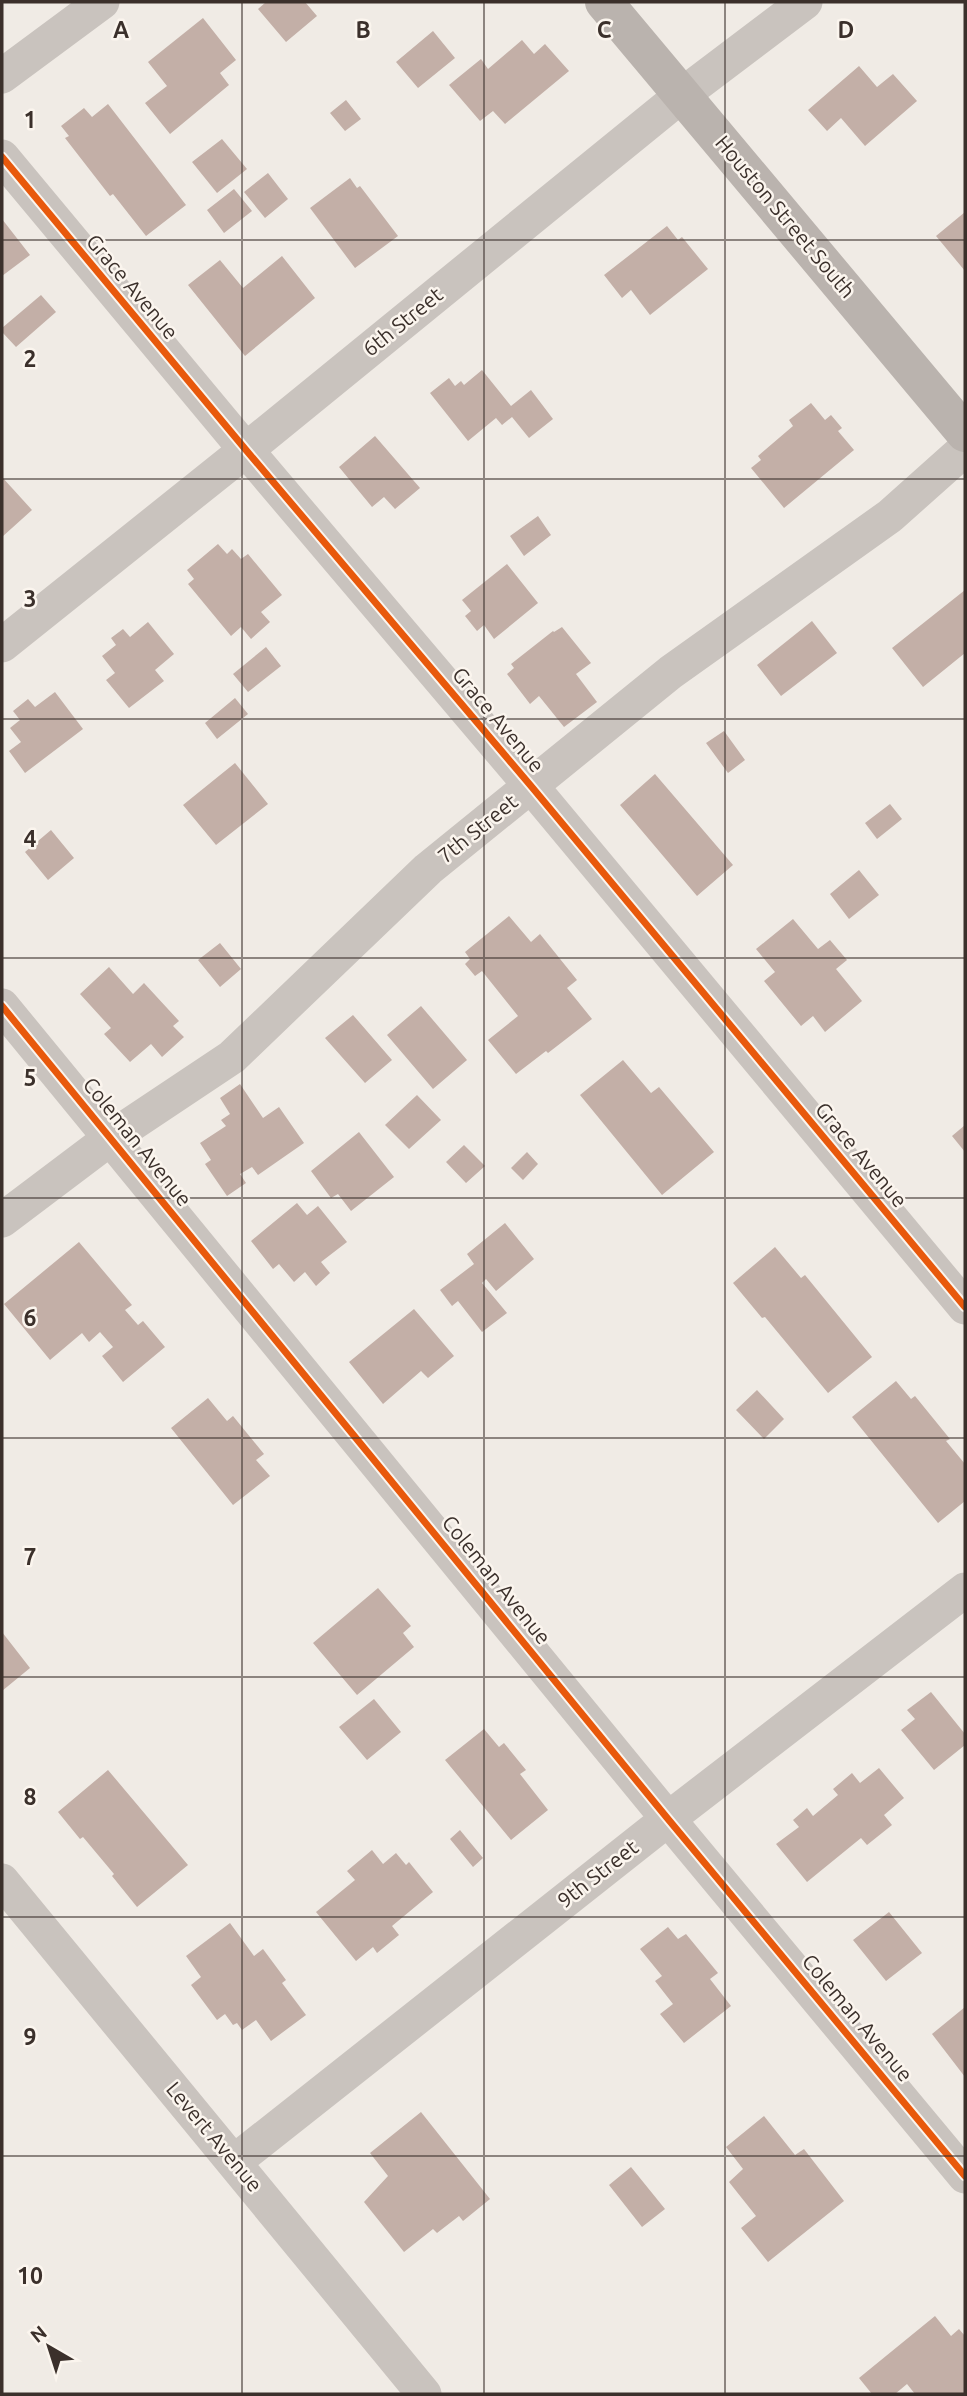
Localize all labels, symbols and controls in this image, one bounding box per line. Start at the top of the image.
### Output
text: A [113,17,129,42]
text: B [355,17,371,42]
text: C [597,17,612,42]
text: D [838,17,854,42]
text: 1 [24,107,36,132]
street label: Houston Street South [711,130,861,302]
street label: Grace Avenue [82,229,184,344]
street label: 6th Street [358,282,447,361]
text: 2 [24,346,36,371]
text: 3 [24,586,36,611]
street label: Grace Avenue [448,662,550,777]
street label: 7th Street [433,789,522,868]
text: 4 [24,826,37,851]
text: 5 [24,1065,36,1090]
street label: Coleman Avenue [79,1072,197,1211]
street label: Grace Avenue [811,1097,913,1212]
text: 6 [24,1305,37,1330]
street label: Coleman Avenue [438,1510,556,1649]
text: 7 [24,1544,36,1569]
text: 8 [24,1784,36,1809]
street label: 9th Street [552,1834,642,1912]
street label: Coleman Avenue [798,1949,918,2086]
text: 9 [24,2024,36,2049]
street label: Levert Avenue [162,2077,268,2196]
text: 10 [17,2263,43,2288]
north arrow [14,2312,84,2382]
text: N [26,2321,51,2347]

